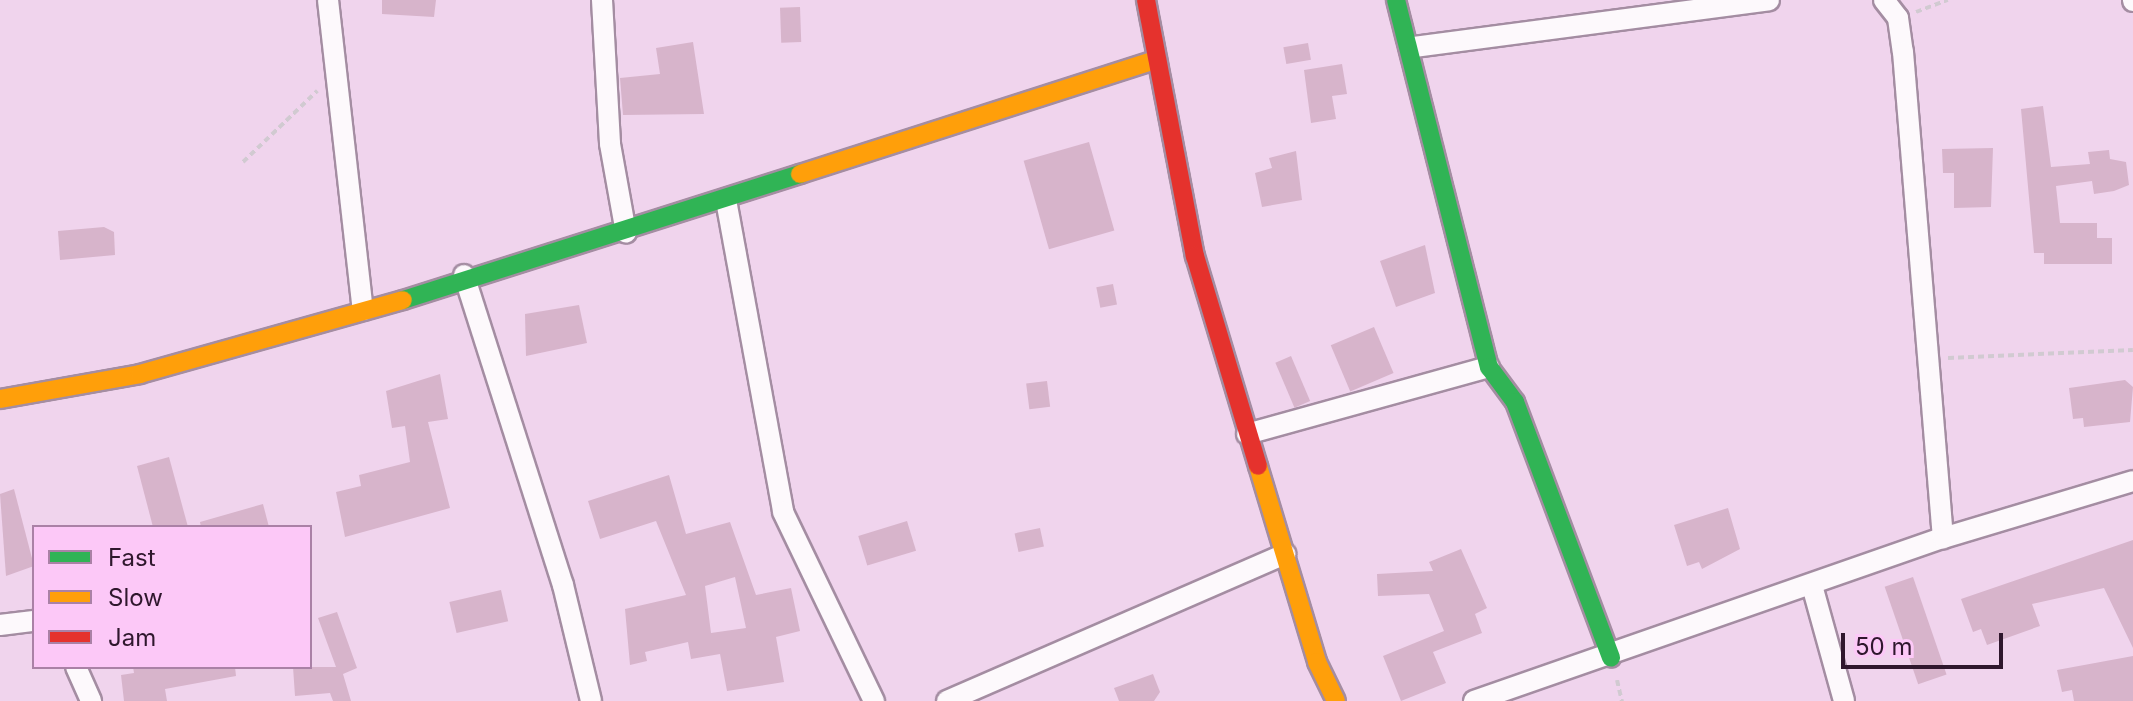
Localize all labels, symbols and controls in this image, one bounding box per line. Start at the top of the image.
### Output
legend [32,525,312,669]
text: Fast [108,543,156,572]
text: Slow [108,583,163,612]
scale bar [1845,617,2007,667]
text: Jam [108,623,156,652]
text: 50 m [1855,632,1913,661]

